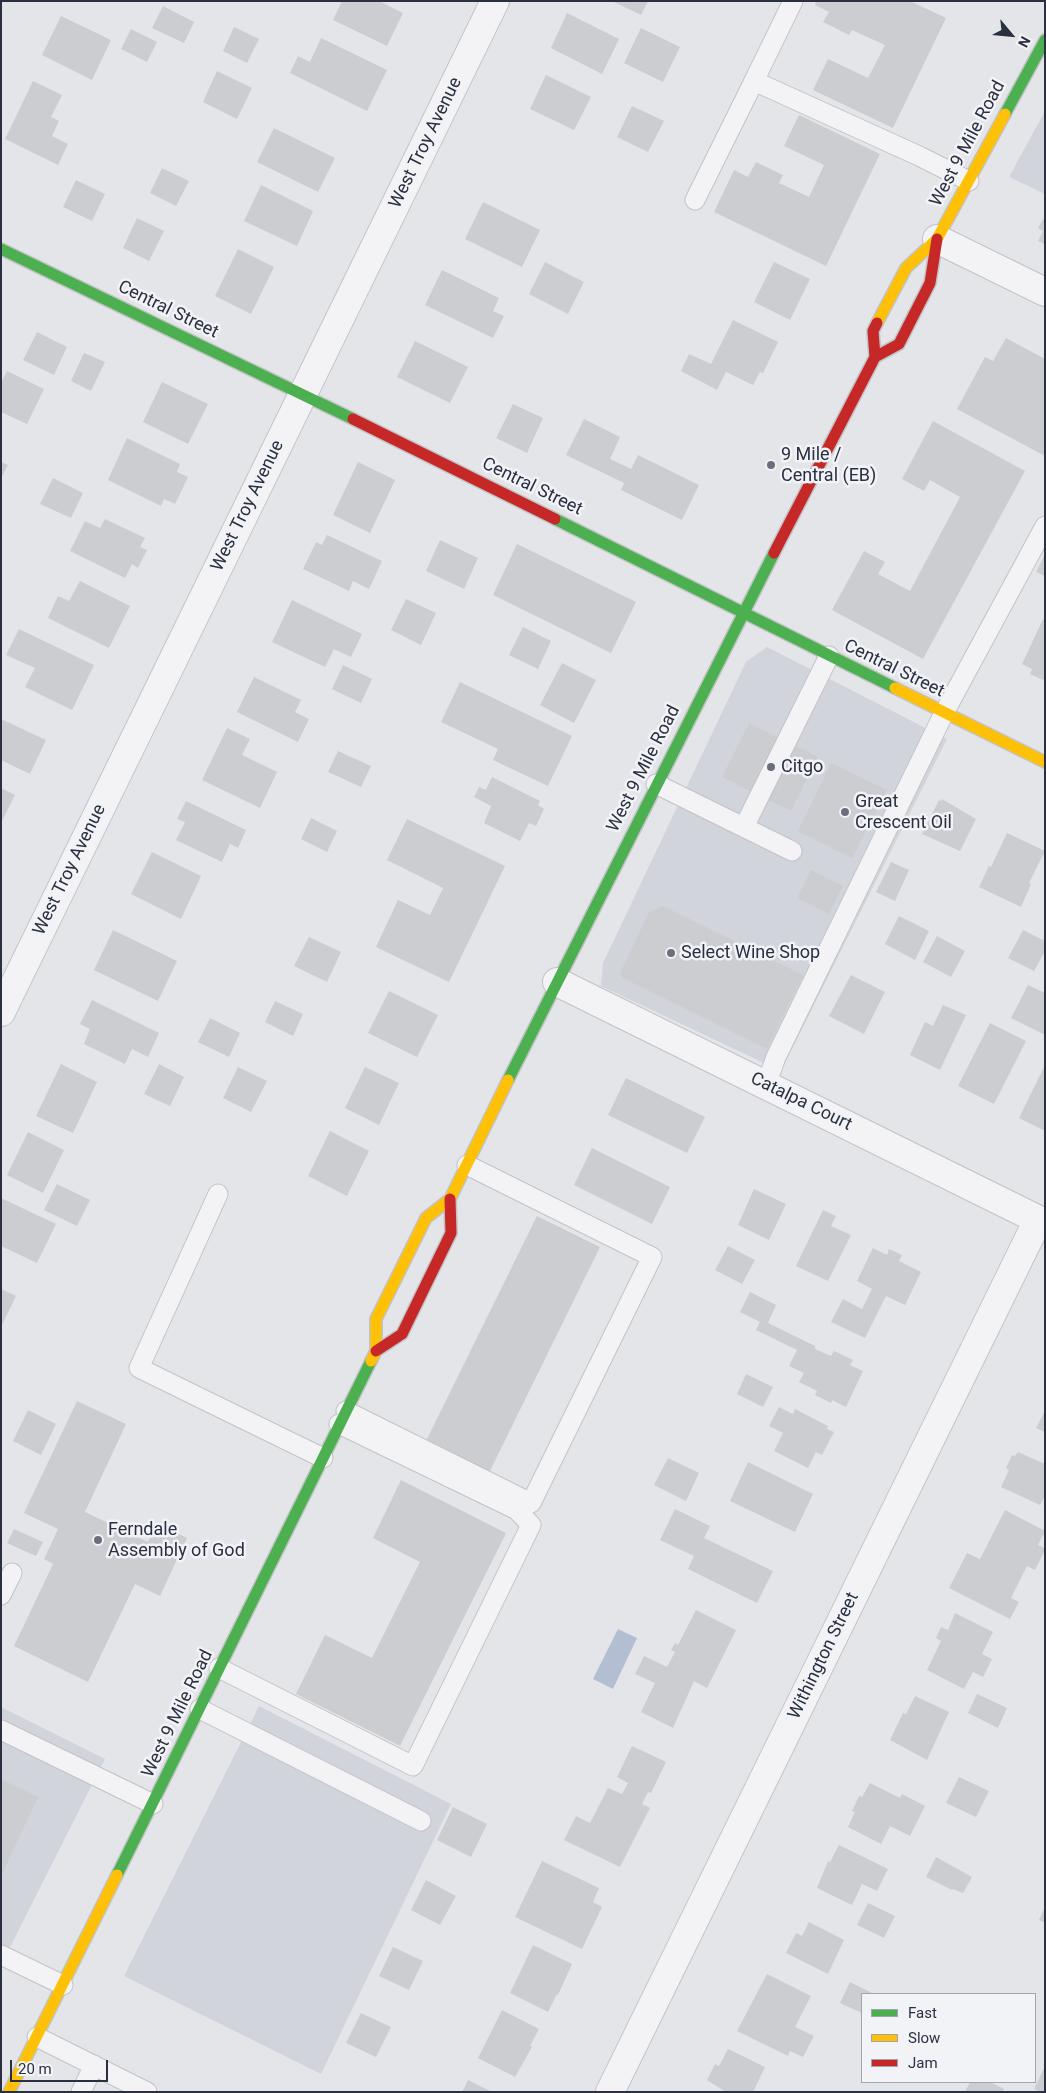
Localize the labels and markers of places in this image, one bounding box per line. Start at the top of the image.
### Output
place label: 9 Mile / Central (EB) [781,444,876,486]
marker: 9 Mile / Central (EB) [765,459,777,471]
place label: Citgo [781,756,823,778]
marker: Citgo [765,761,777,773]
place label: Great Crescent Oil [855,791,952,834]
marker: Great Crescent Oil [839,806,851,818]
place label: Select Wine Shop [681,942,820,964]
marker: Select Wine Shop [665,947,677,959]
place label: Ferndale Assembly of God [108,1519,245,1562]
marker: Ferndale Assembly of God [92,1534,104,1546]

